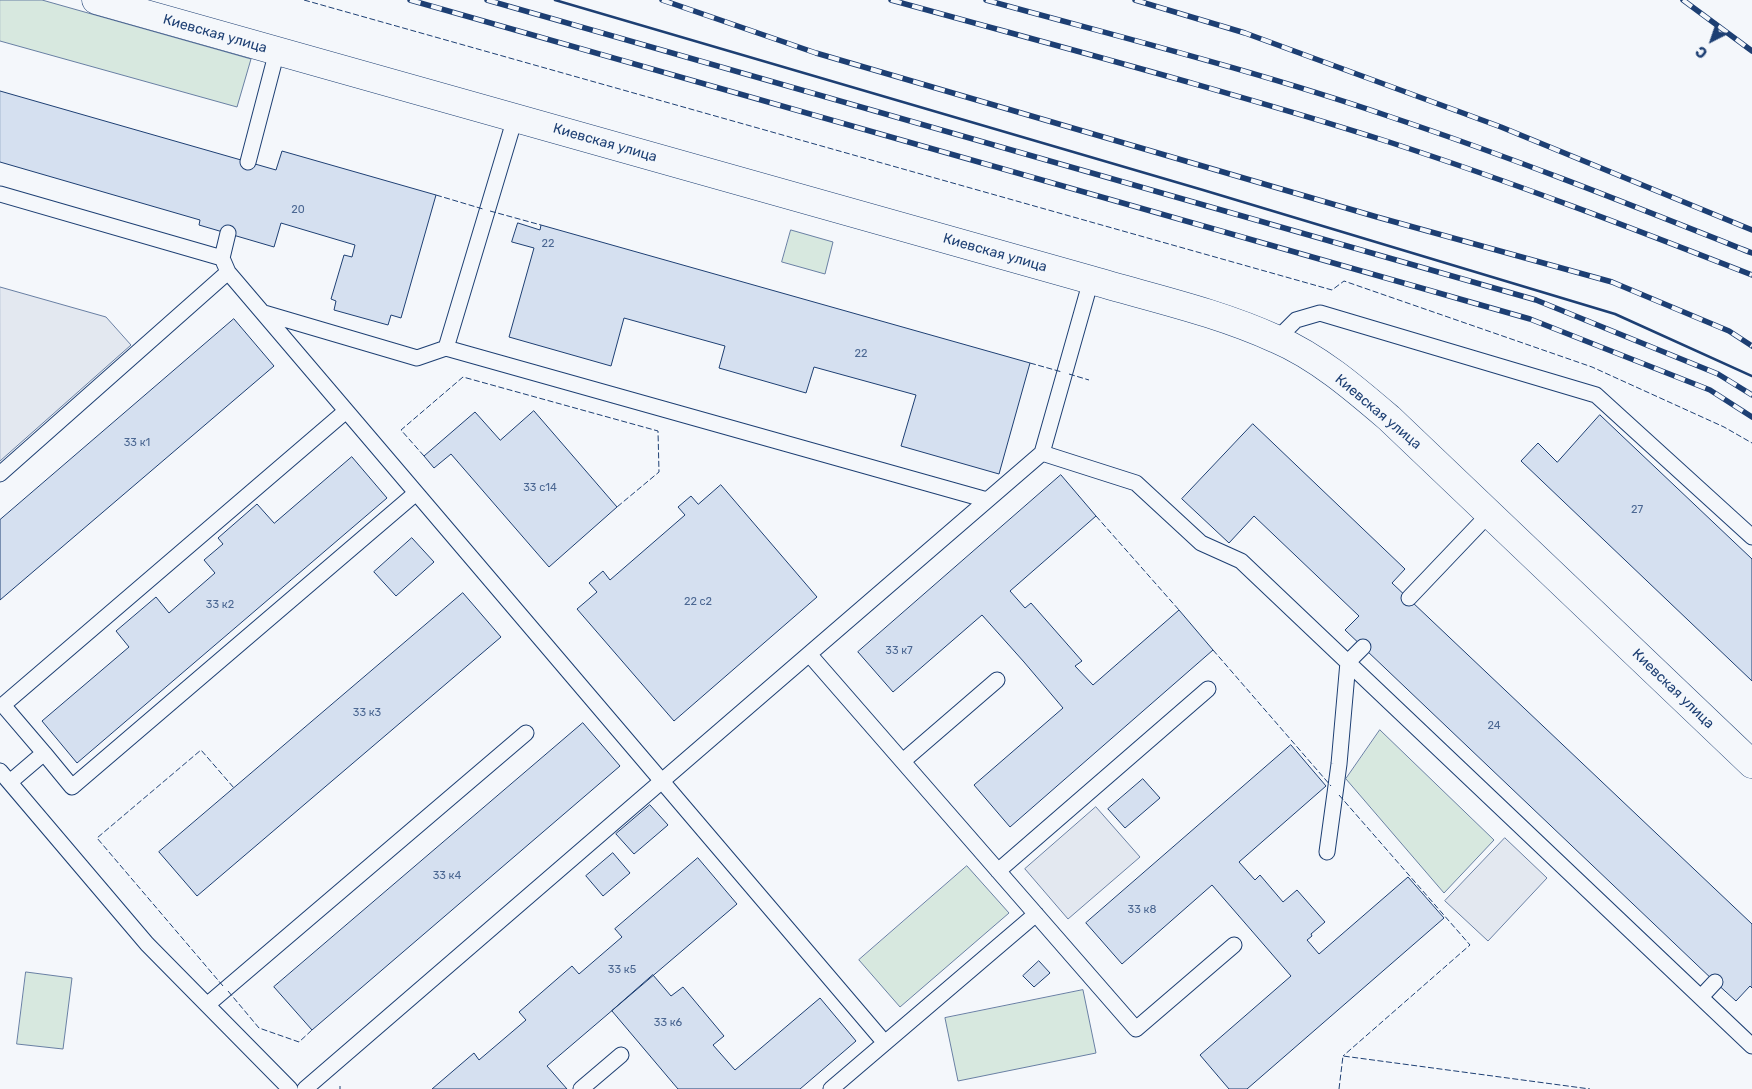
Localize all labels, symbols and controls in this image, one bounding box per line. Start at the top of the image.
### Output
street label: Киевская улица [161,11,269,57]
north arrow [1687,15,1737,65]
text: С [1693,42,1711,61]
street label: Киевская улица [551,120,659,166]
house number: 20 [291,203,305,217]
street label: Киевская улица [941,230,1049,276]
house number: 22 [542,237,554,251]
house number: 22 [855,347,867,361]
street label: Киевская улица [1331,371,1425,453]
house number: 33 к1 [124,436,150,450]
house number: 33 с14 [523,481,557,495]
house number: 27 [1631,503,1643,517]
house number: 22 с2 [684,595,712,609]
house number: 33 к2 [206,598,234,612]
house number: 33 к7 [885,644,913,658]
street label: Киевская улица [1629,646,1717,732]
house number: 33 к3 [353,706,381,720]
house number: 24 [1487,719,1501,733]
house number: 33 к4 [433,869,461,883]
house number: 33 к8 [1128,903,1156,917]
house number: 33 к5 [608,963,636,977]
house number: 33 к6 [654,1016,682,1030]

